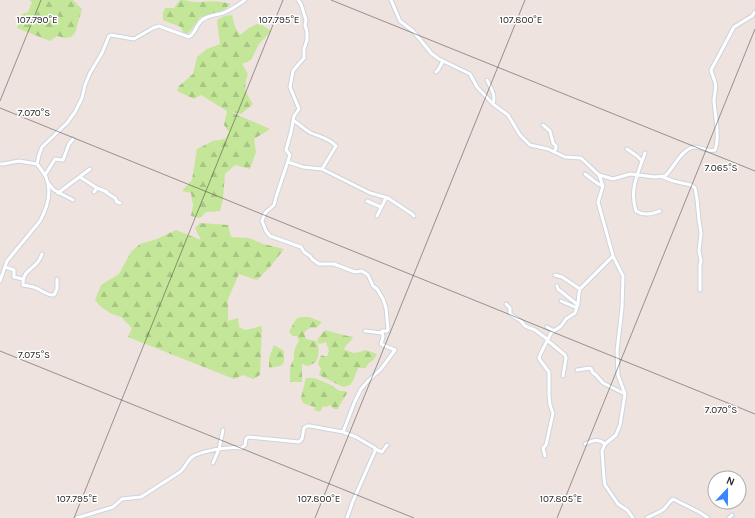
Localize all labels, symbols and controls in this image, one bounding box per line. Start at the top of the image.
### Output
text: 107.790°E [16,14,58,26]
text: 107.795°E [259,14,299,26]
text: 107.800°E [500,14,542,26]
text: 7.070°S [18,107,50,119]
text: 7.065°S [704,162,738,174]
text: 7.075°S [18,349,50,361]
text: 7.070°S [705,404,737,416]
north arrow [707,470,747,510]
text: N [724,474,737,489]
text: 107.795°E [57,493,97,505]
text: 107.800°E [298,493,340,505]
text: 107.805°E [540,493,582,505]

